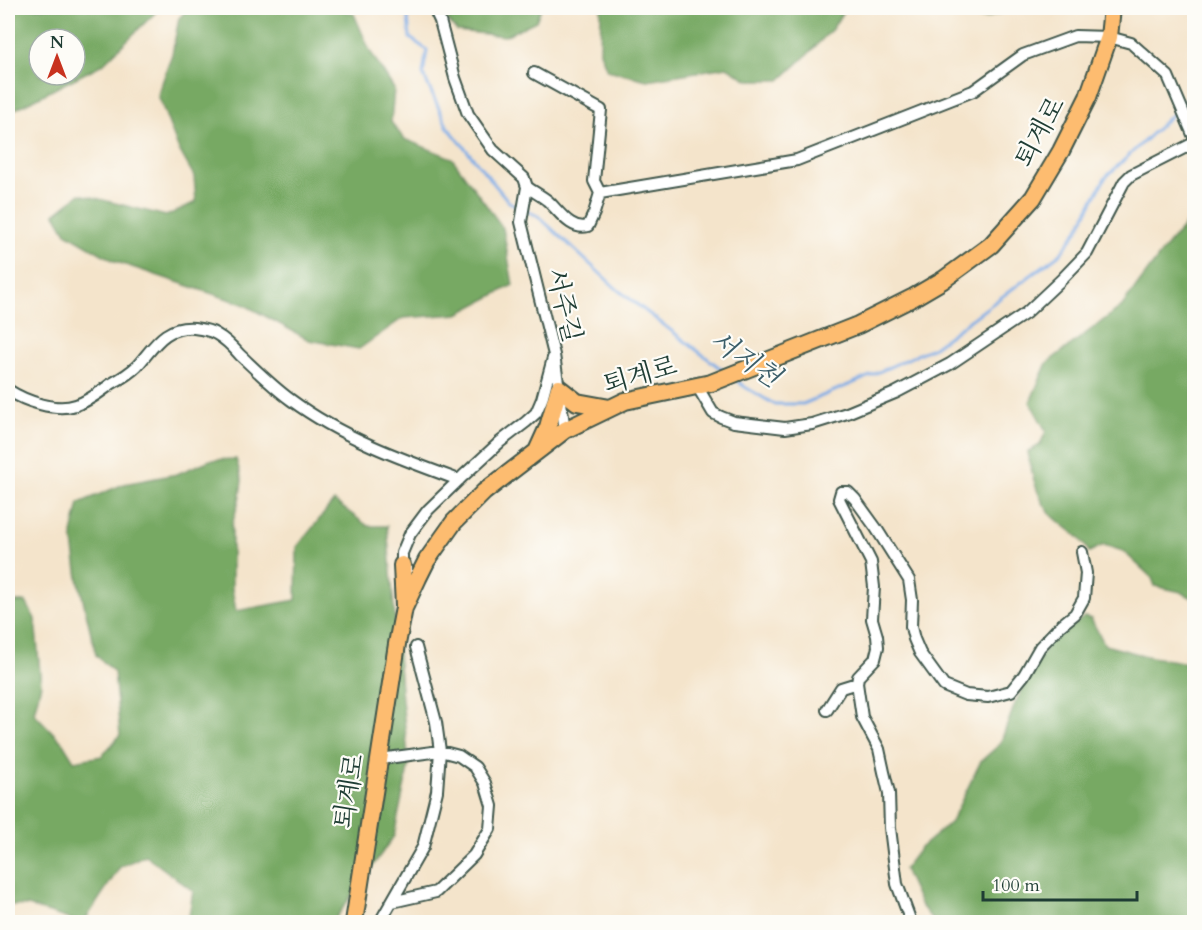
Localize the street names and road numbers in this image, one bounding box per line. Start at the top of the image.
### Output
street label: 퇴계로 [1007,91,1073,173]
street label: 서주길 [538,264,590,346]
street label: 퇴계로 [599,348,681,402]
street label: 퇴계로 [326,751,372,831]

